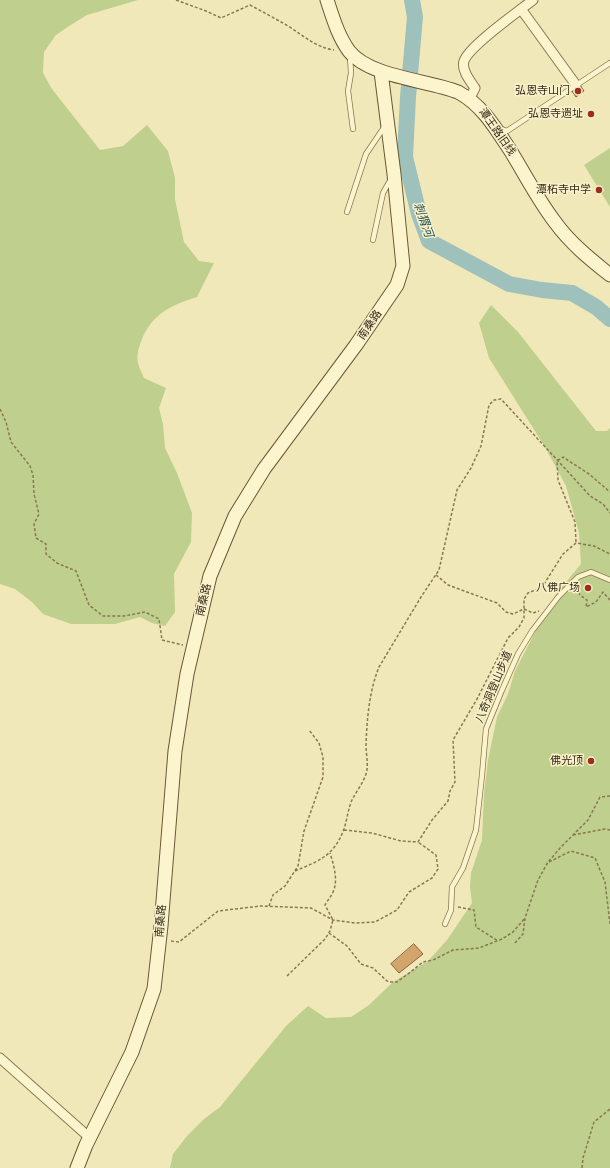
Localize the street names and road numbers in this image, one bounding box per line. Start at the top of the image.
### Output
street label: 潭王路旧线 [476,106,518,158]
street label: 南桑路 [355,308,385,342]
street label: 南桑路 [194,582,214,618]
street label: 八奇洞登山步道 [473,649,515,725]
street label: 南桑路 [153,904,169,938]

